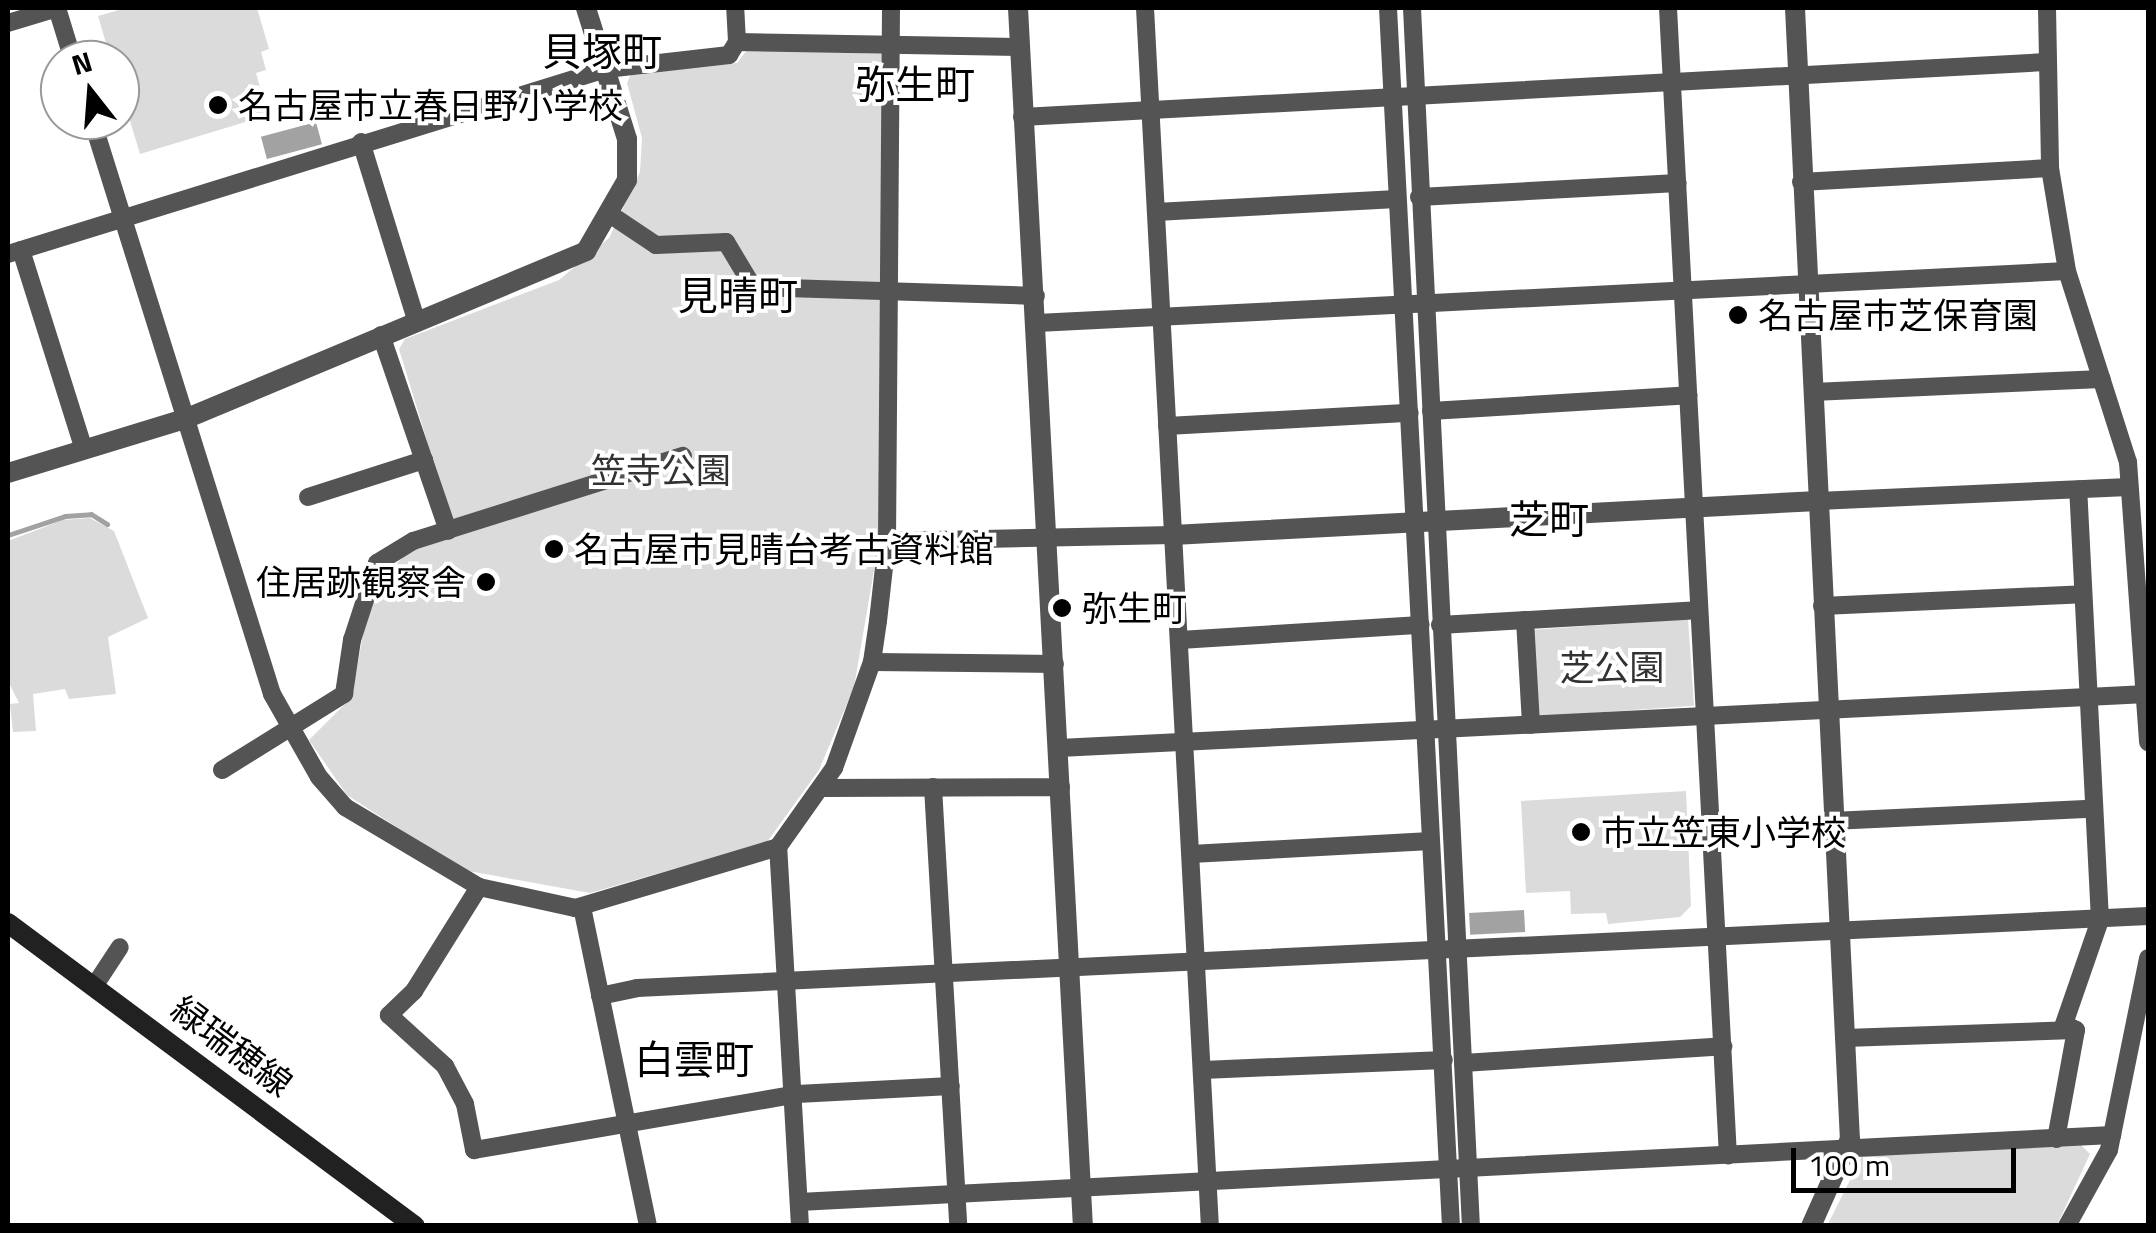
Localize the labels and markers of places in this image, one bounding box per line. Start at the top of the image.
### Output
place label: 名古屋市立春日野小学校 [238,84,623,126]
marker: 名古屋市立春日野小学校 [207,94,229,116]
place label: 名古屋市芝保育園 [1758,294,2038,336]
marker: 名古屋市芝保育園 [1727,304,1749,326]
place label: 名古屋市見晴台考古資料館 [574,528,994,570]
marker: 名古屋市見晴台考古資料館 [543,538,565,560]
place label: 住居跡観察舎 [256,561,466,603]
marker: 住居跡観察舎 [475,571,497,593]
place label: 弥生町 [1082,587,1187,629]
marker: 弥生町 [1051,597,1073,619]
place label: 市立笠東小学校 [1601,811,1846,853]
marker: 市立笠東小学校 [1570,821,1592,843]

